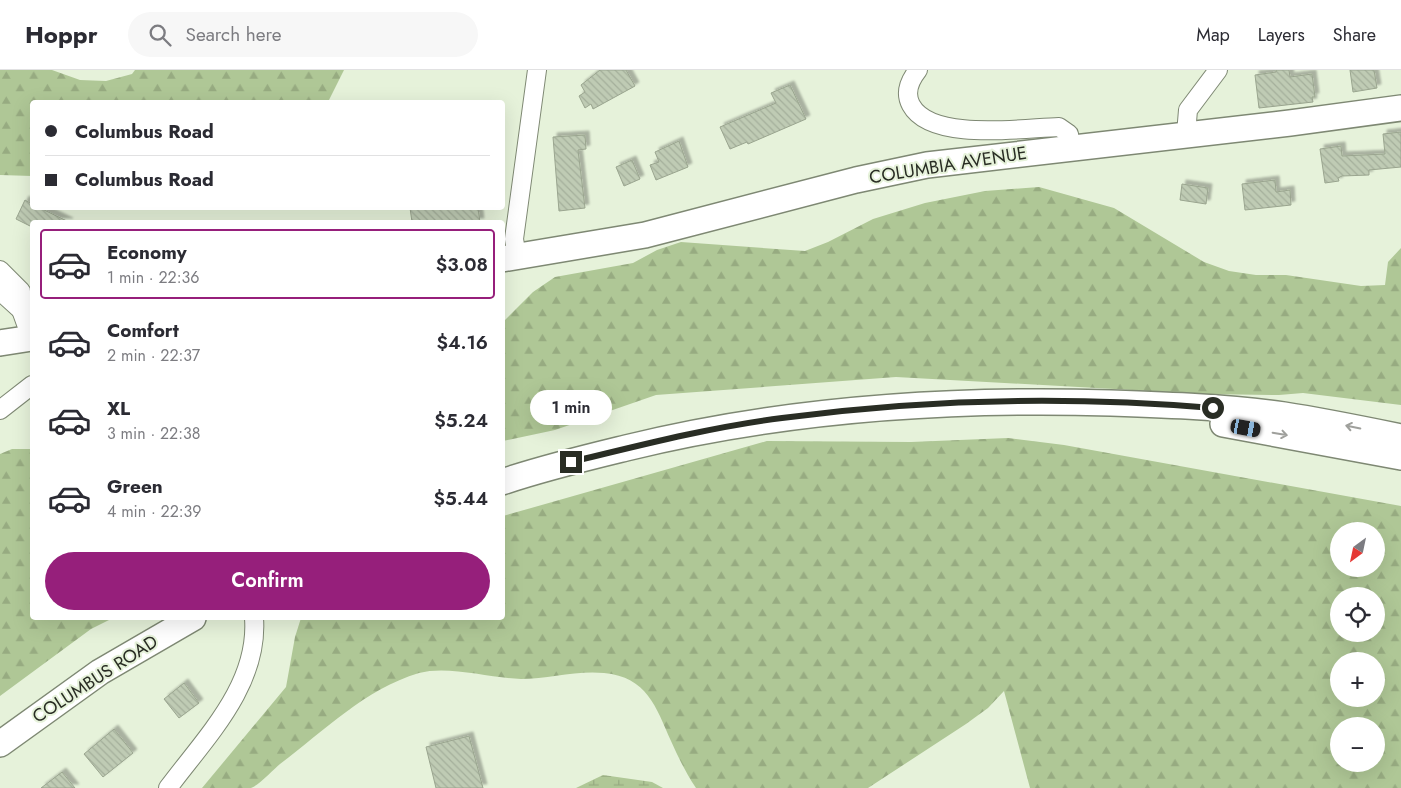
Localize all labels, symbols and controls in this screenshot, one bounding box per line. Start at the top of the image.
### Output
search box [128,12,478,57]
text: Hoppr [25,17,98,52]
icon: search [146,21,174,49]
text: Search here [186,21,282,48]
text: Map [1196,22,1230,48]
text: Layers [1258,22,1305,48]
text: Share [1333,22,1376,48]
text: Columbus Road [75,118,214,145]
street label: COLUMBIA AVENUE [867,140,1029,190]
text: Columbus Road [75,166,214,193]
text: Economy [107,239,187,266]
icon: car [47,242,92,287]
text: $3.08 [436,251,488,278]
text: 1 min · 22:36 [107,266,199,289]
text: Comfort [107,317,179,344]
icon: car [47,320,92,365]
text: $4.16 [436,329,488,356]
text: 2 min · 22:37 [107,344,200,367]
callout: 1 min [530,390,612,424]
text: XL [107,395,130,422]
text: 1 min [552,396,590,419]
route start [1202,397,1224,419]
icon: car [47,398,92,443]
text: $5.24 [434,407,488,434]
car [1229,418,1262,438]
text: 3 min · 22:38 [107,422,200,445]
one-way arrow [1346,422,1362,431]
one-way arrow [1272,430,1288,440]
route end [560,451,582,473]
text: Green [107,473,163,500]
icon: car [47,476,92,521]
text: $5.44 [434,485,488,512]
text: 4 min · 22:39 [107,500,202,523]
north arrow [1330,522,1385,578]
map controls [1330,522,1385,772]
button: Confirm [45,552,490,610]
button: locate [1330,587,1385,642]
street label: COLUMBUS ROAD [27,629,163,729]
button: + [1330,652,1385,707]
button: − [1330,717,1385,772]

